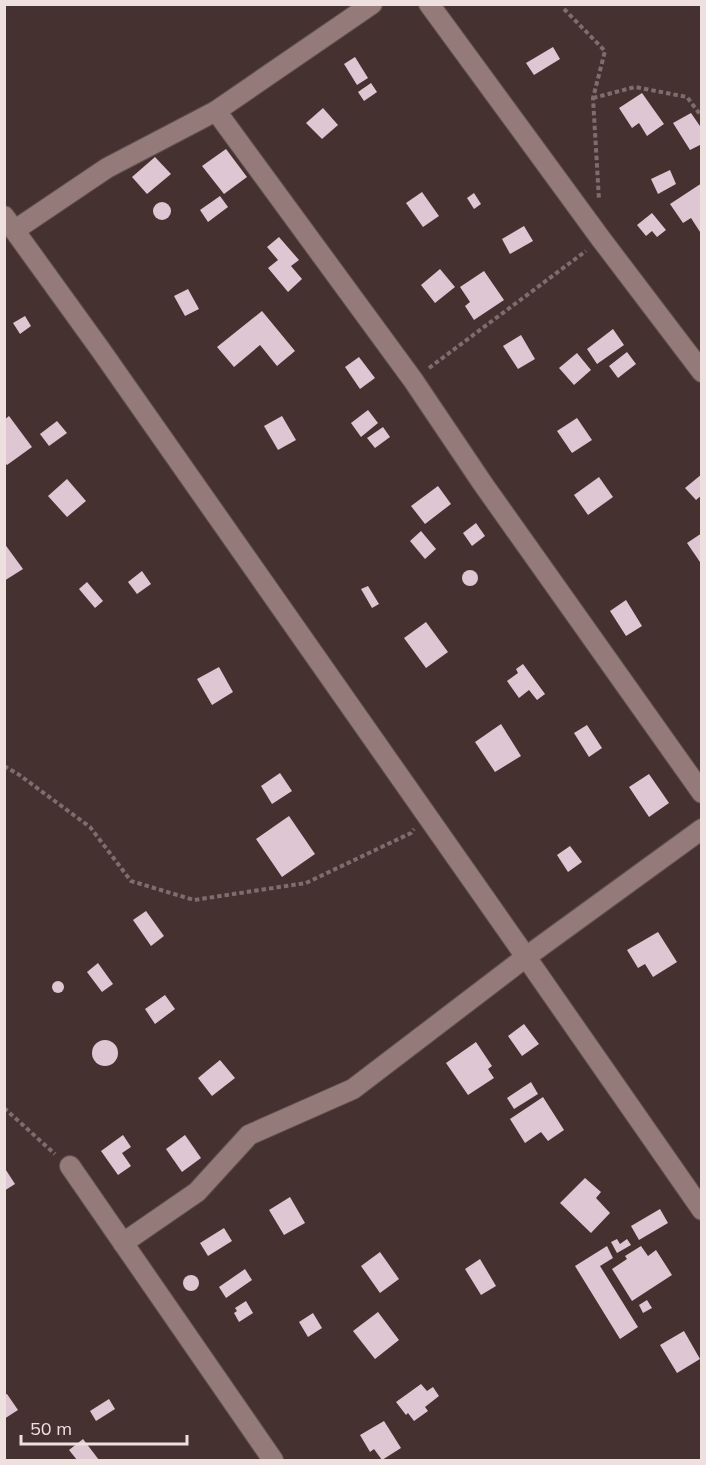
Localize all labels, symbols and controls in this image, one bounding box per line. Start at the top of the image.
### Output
scale bar [21,1408,188,1446]
text: 50 m [30,1417,72,1440]

